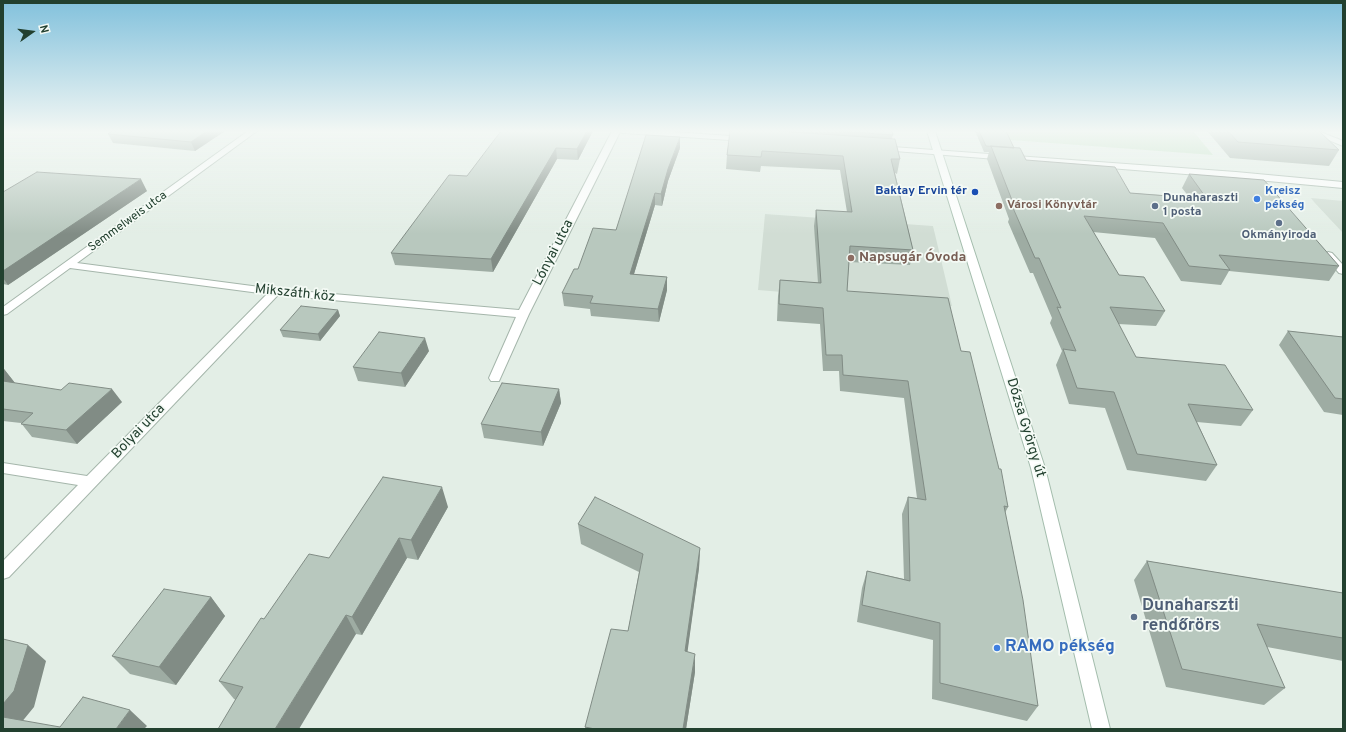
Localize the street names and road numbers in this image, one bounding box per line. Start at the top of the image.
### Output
street label: Semmelweis utca [86,189,170,255]
street label: Lónyai utca [530,217,578,289]
street label: Mikszáth köz [254,281,336,307]
street label: Dózsa György út [1002,376,1048,480]
street label: Bolyai utca [109,401,169,463]

